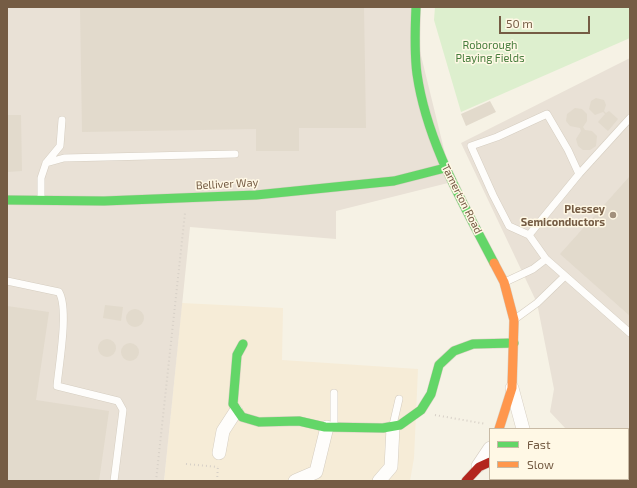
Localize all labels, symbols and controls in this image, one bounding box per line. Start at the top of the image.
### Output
scale bar [501,8,592,34]
text: 50 m [506,16,533,30]
park label: Roborough Playing Fields [455,38,525,64]
street label: Tamerton Road [439,162,485,236]
street label: Belliver Way [195,176,259,192]
place label: Plessey Semiconductors [521,202,605,228]
marker: Plessey Semiconductors [608,210,618,220]
legend [489,428,629,480]
text: Fast [527,437,550,451]
text: Slow [527,457,554,471]

